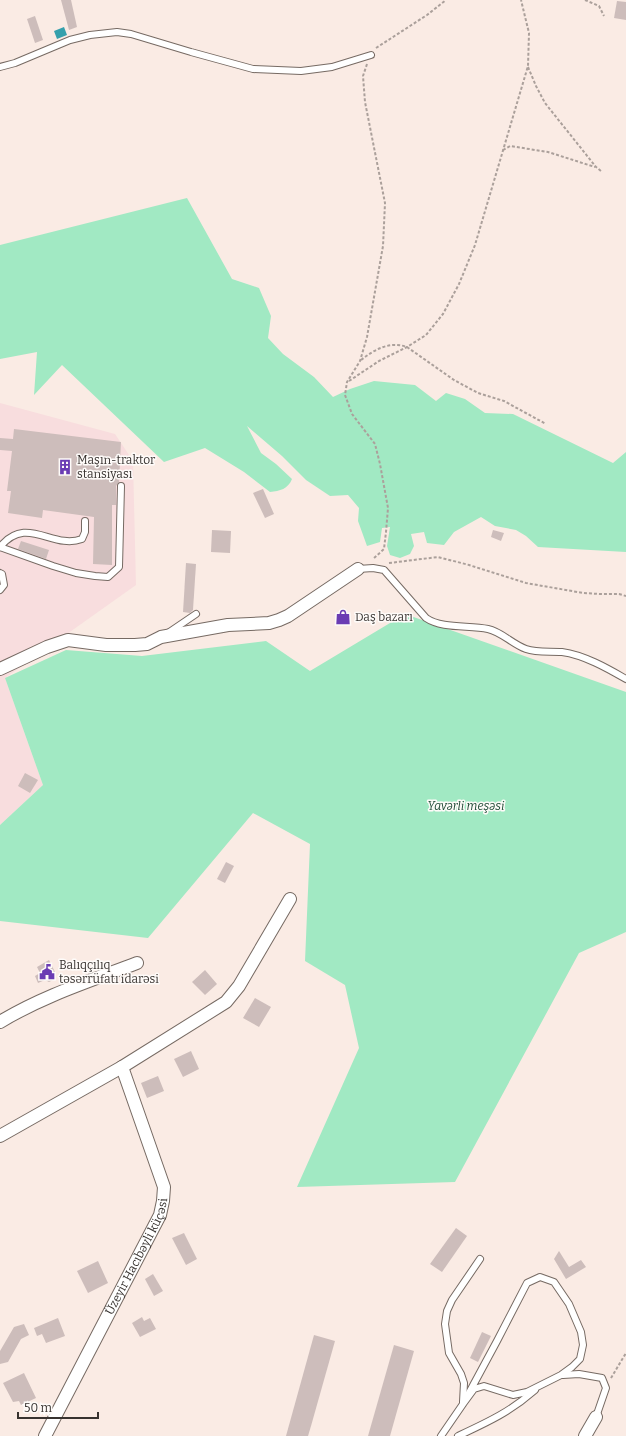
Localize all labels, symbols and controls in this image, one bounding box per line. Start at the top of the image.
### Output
place label: Maşın-traktor stansiyası [77,453,156,481]
building icon: Maşın-traktor stansiyası [56,458,74,476]
shop icon: Daş bazarı [334,608,352,626]
place label: Daş bazarı [355,610,413,624]
park label: Yavərli meşəsi [428,799,505,813]
place label: Balıqçılıq təsərrüfatı idarəsi [59,958,159,986]
public building icon: Balıqçılıq təsərrüfatı idarəsi [38,963,56,981]
street label: Üzeyir Hacıbəyli küçəsi [101,1197,170,1317]
scale bar [18,1394,98,1420]
text: 50 m [24,1401,53,1415]

